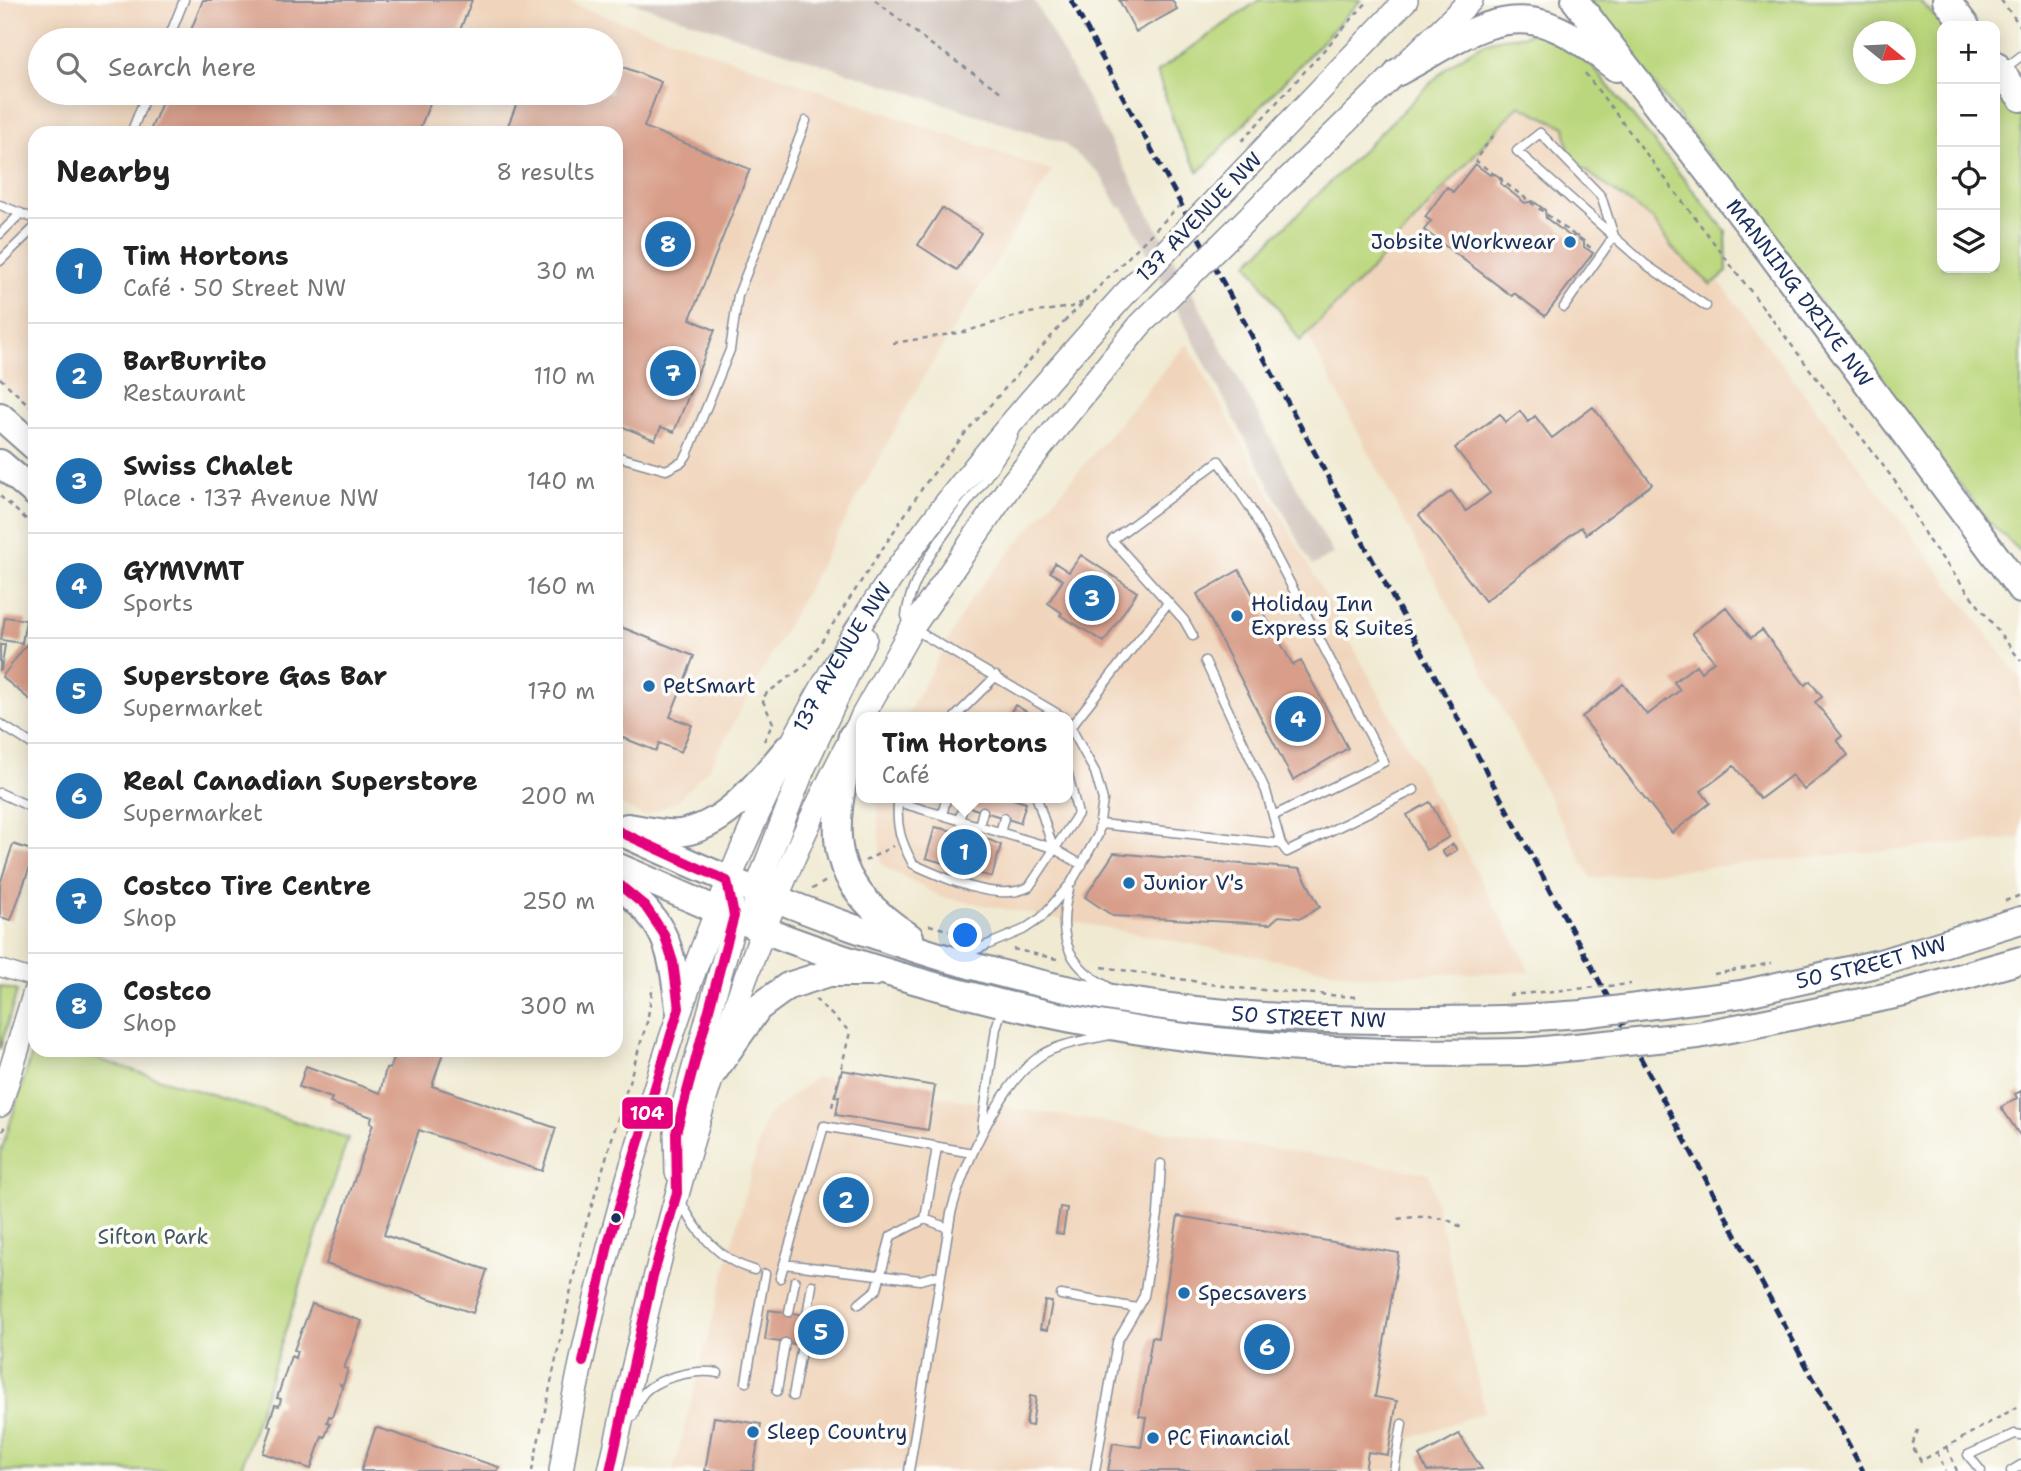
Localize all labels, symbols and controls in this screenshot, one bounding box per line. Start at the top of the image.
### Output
north arrow [1853,21,1916,84]
map controls [1937,21,2000,273]
button: + [1937,21,2000,84]
search box [28,28,623,105]
icon: search [52,48,90,86]
text: Search here [108,49,257,84]
button: − [1937,84,2000,147]
street label: 137 AVENUE NW [1130,146,1268,288]
button: locate [1937,147,2000,210]
text: Nearby [56,151,171,192]
text: 8 results [496,157,595,187]
street label: MANNING DRIVE NW [1720,193,1879,393]
button: layers [1937,210,2000,273]
pin: 8 [645,218,691,270]
place label: Jobsite Workwear [1370,228,1556,256]
marker: Jobsite Workwear [1562,234,1578,250]
text: Tim Hortons [123,238,289,273]
text: 1 [74,256,84,286]
text: 30 m [536,256,595,286]
text: Café · 50 Street NW [123,273,346,303]
text: BarBurrito [123,343,267,378]
pin: 7 [650,347,696,399]
text: 2 [71,361,87,391]
text: 110 m [533,361,595,391]
text: Restaurant [123,378,246,408]
text: Swiss Chalet [123,448,293,483]
text: 3 [71,466,87,496]
text: 140 m [527,466,595,496]
text: Place · 137 Avenue NW [123,483,379,513]
text: GYMVMT [123,553,244,588]
text: 4 [71,571,87,601]
text: 160 m [527,571,595,601]
pin: 3 [1069,572,1115,624]
street label: 137 AVENUE NW [786,576,898,737]
text: Sports [123,588,194,618]
place label: Holiday Inn Express & Suites [1251,590,1414,642]
marker: Holiday Inn Express & Suites [1229,608,1245,624]
text: Superstore Gas Bar [123,658,387,693]
place label: PetSmart [663,672,756,700]
text: 5 [72,676,86,706]
text: 170 m [527,676,595,706]
marker: PetSmart [641,678,657,694]
text: Supermarket [123,693,263,723]
pin: 4 [1275,693,1321,745]
popup [856,712,1073,803]
text: Tim Hortons [882,725,1047,760]
text: Café [882,760,930,790]
text: Real Canadian Superstore [123,763,478,798]
text: 6 [71,781,87,811]
text: 200 m [520,781,595,811]
text: Supermarket [123,798,263,828]
pin: 1 [941,826,987,878]
text: Costco Tire Centre [123,868,371,903]
place label: Junior V's [1143,869,1244,897]
marker: Junior V's [1121,875,1137,891]
text: 7 [71,886,87,916]
text: 250 m [522,886,595,916]
text: Shop [123,903,177,933]
your location [948,918,982,952]
street label: 50 STREET NW [1793,929,1950,995]
text: Costco [123,973,212,1008]
text: 8 [71,991,87,1021]
text: 300 m [520,991,595,1021]
street label: 50 STREET NW [1230,1000,1386,1034]
text: Shop [123,1008,177,1038]
line badge: 104 [621,1096,674,1130]
text: 104 [630,1101,665,1126]
pin: 2 [823,1174,869,1226]
unlabelled marker [609,1211,623,1225]
park label: Sifton Park [97,1223,209,1251]
place label: Specsavers [1198,1279,1307,1307]
marker: Specsavers [1176,1285,1192,1301]
pin: 5 [798,1306,844,1358]
pin: 6 [1244,1321,1290,1373]
place label: Sleep Country [767,1418,907,1446]
marker: Sleep Country [745,1424,761,1440]
place label: PC Financial [1167,1424,1290,1452]
marker: PC Financial [1145,1430,1161,1446]

